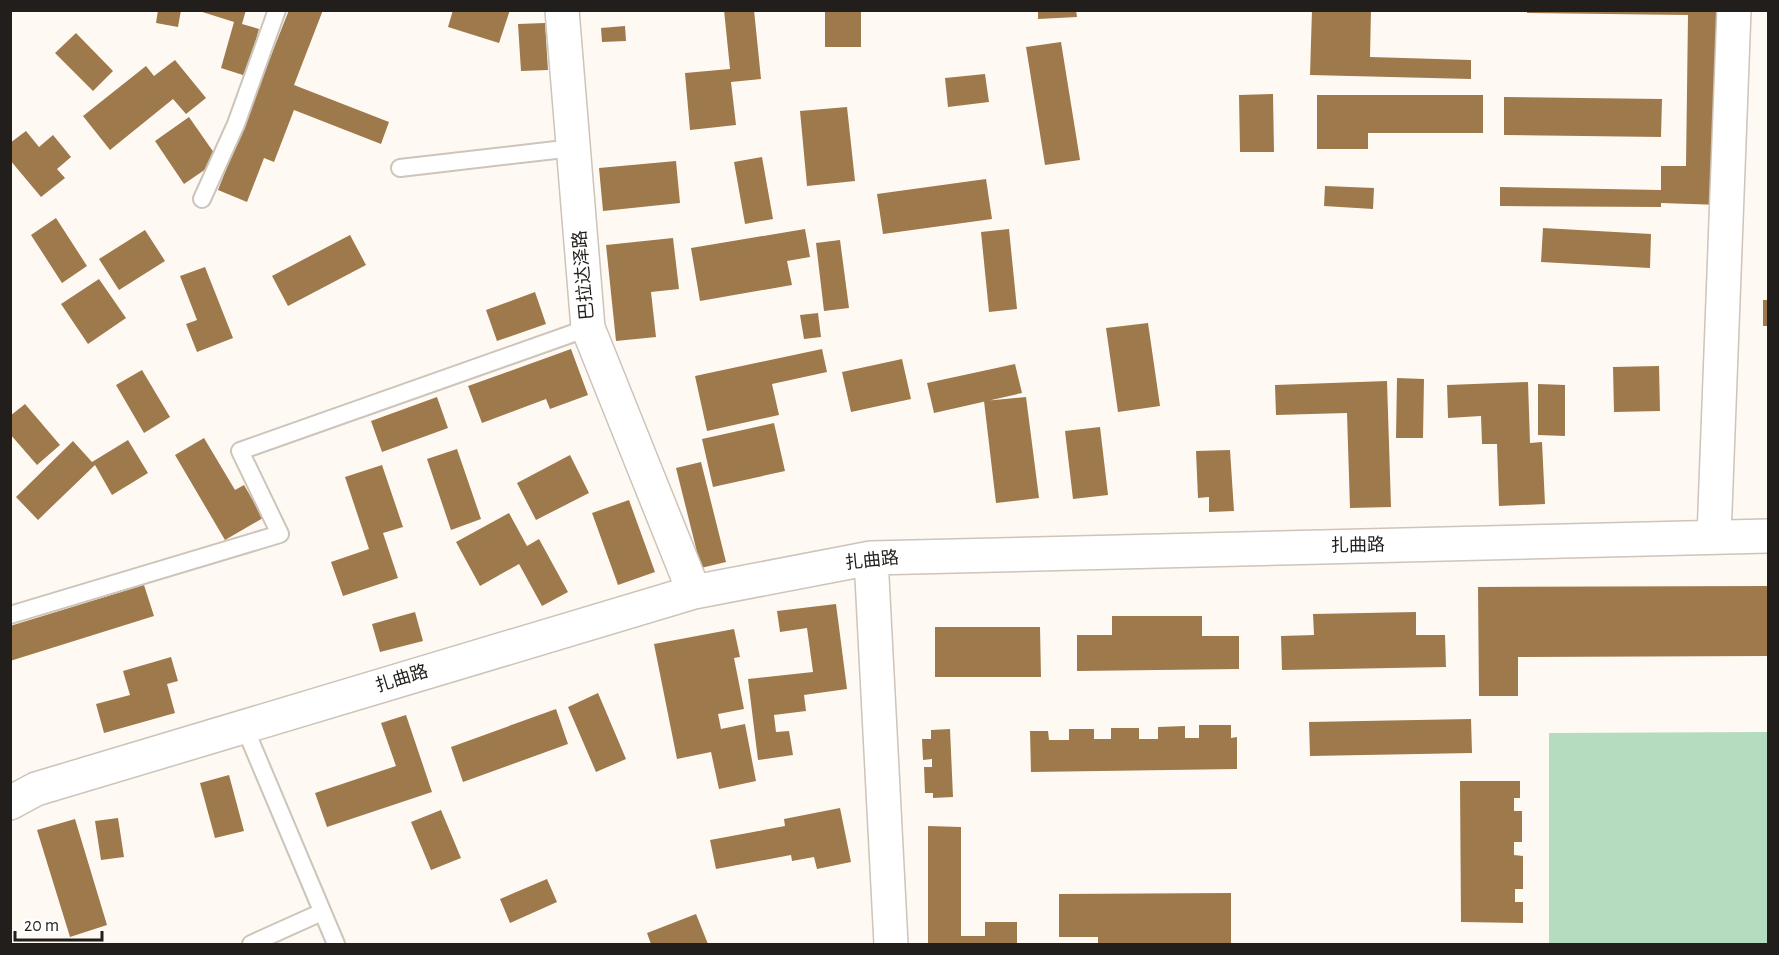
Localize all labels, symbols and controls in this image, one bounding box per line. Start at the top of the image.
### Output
street label: 巴拉达泽路 [569,229,597,321]
street label: 扎曲路 [1331,535,1385,555]
street label: 扎曲路 [844,547,900,573]
street label: 扎曲路 [373,661,430,696]
scale bar [15,904,102,942]
text: 20 m [24,917,59,935]

